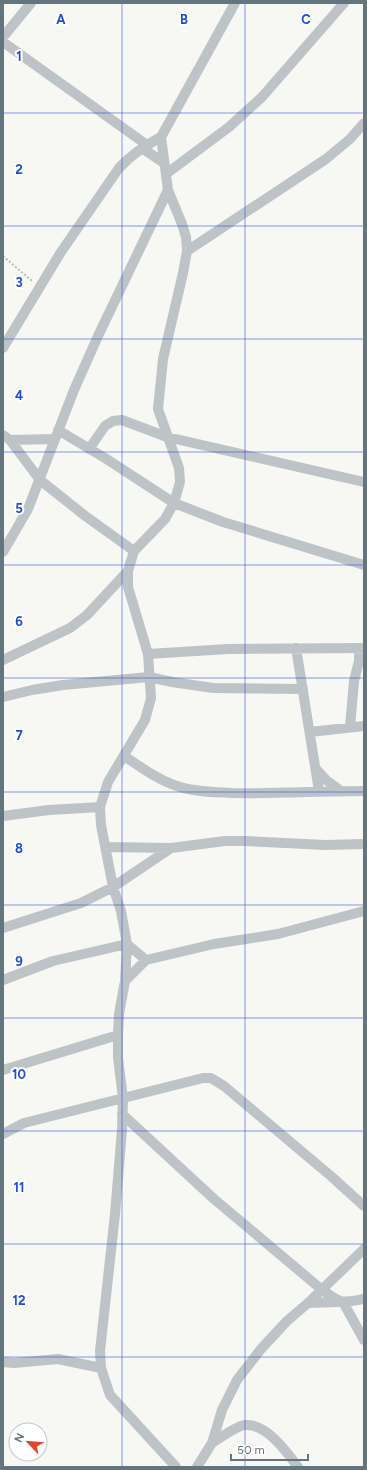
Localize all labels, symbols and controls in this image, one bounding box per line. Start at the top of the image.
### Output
text: A [56,12,66,27]
text: B [180,12,188,27]
text: C [301,12,311,27]
text: 1 [16,49,22,64]
text: 2 [15,162,23,177]
text: 3 [15,275,23,290]
text: 4 [15,388,23,403]
text: 5 [15,501,23,516]
text: 6 [15,614,23,629]
text: 7 [15,728,23,743]
text: 8 [15,841,23,856]
text: 9 [15,954,23,969]
text: 10 [12,1067,26,1082]
text: 11 [14,1180,24,1195]
text: 12 [12,1293,26,1308]
north arrow [8,1422,48,1462]
text: N [12,1431,27,1445]
scale bar [231,1436,308,1462]
text: 50 m [237,1443,265,1457]

